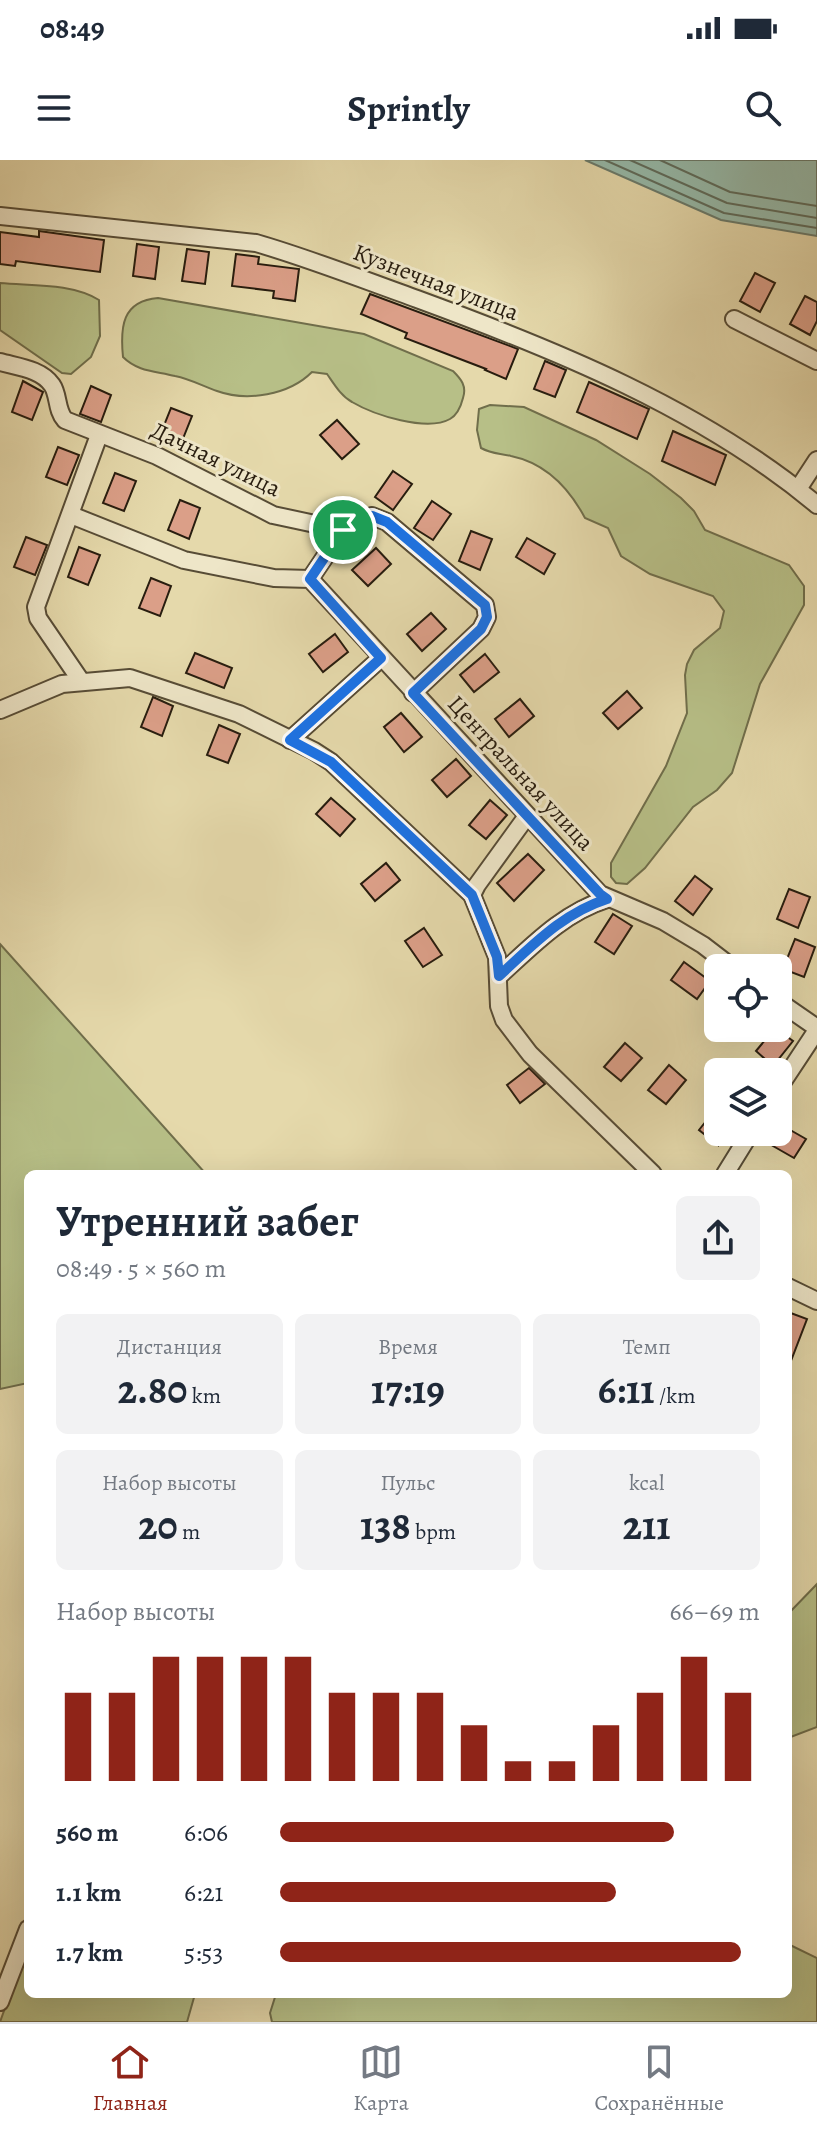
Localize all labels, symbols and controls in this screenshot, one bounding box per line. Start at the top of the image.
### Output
text: 08:49 [40,8,105,48]
text: Sprintly [347,84,470,133]
icon: menu [32,86,76,130]
icon: search [741,86,785,130]
street label: Кузнечная улица [349,236,523,328]
street label: Дачная улица [146,414,286,504]
pin [309,496,377,564]
icon: arrive [321,508,365,552]
street label: Центральная улица [441,688,601,858]
map controls [704,954,792,1146]
button: locate [704,954,792,1042]
button: layers [704,1058,792,1146]
text: Утренний забег [56,1191,359,1251]
button: share [676,1196,760,1280]
text: 08:49 · 5 × 560 m [56,1251,226,1286]
text: Дистанция [117,1332,222,1362]
text: Время [378,1332,438,1362]
text: Темп [623,1332,671,1362]
text: 2.80 [118,1362,187,1417]
text: 17:19 [371,1362,445,1417]
text: 6:11 [598,1362,655,1417]
text: km [187,1381,221,1411]
text: /km [655,1381,696,1411]
text: Набор высоты [102,1468,237,1498]
text: Пульс [380,1468,436,1498]
text: kcal [629,1468,664,1498]
text: 20 [138,1498,178,1553]
text: 138 [360,1498,411,1553]
text: 211 [623,1498,671,1553]
text: m [178,1517,200,1547]
text: bpm [411,1517,456,1547]
text: Набор высоты [56,1594,215,1629]
text: 66–69 m [670,1594,760,1629]
text: 560 m [56,1815,119,1850]
text: 6:06 [184,1815,228,1850]
text: 1.1 km [56,1875,122,1910]
text: 6:21 [184,1875,223,1910]
text: 1.7 km [56,1935,123,1970]
text: 5:53 [184,1935,223,1970]
tab: Главная [93,2040,168,2118]
tab: Карта [353,2040,409,2118]
tab: Сохранённые [594,2040,724,2118]

